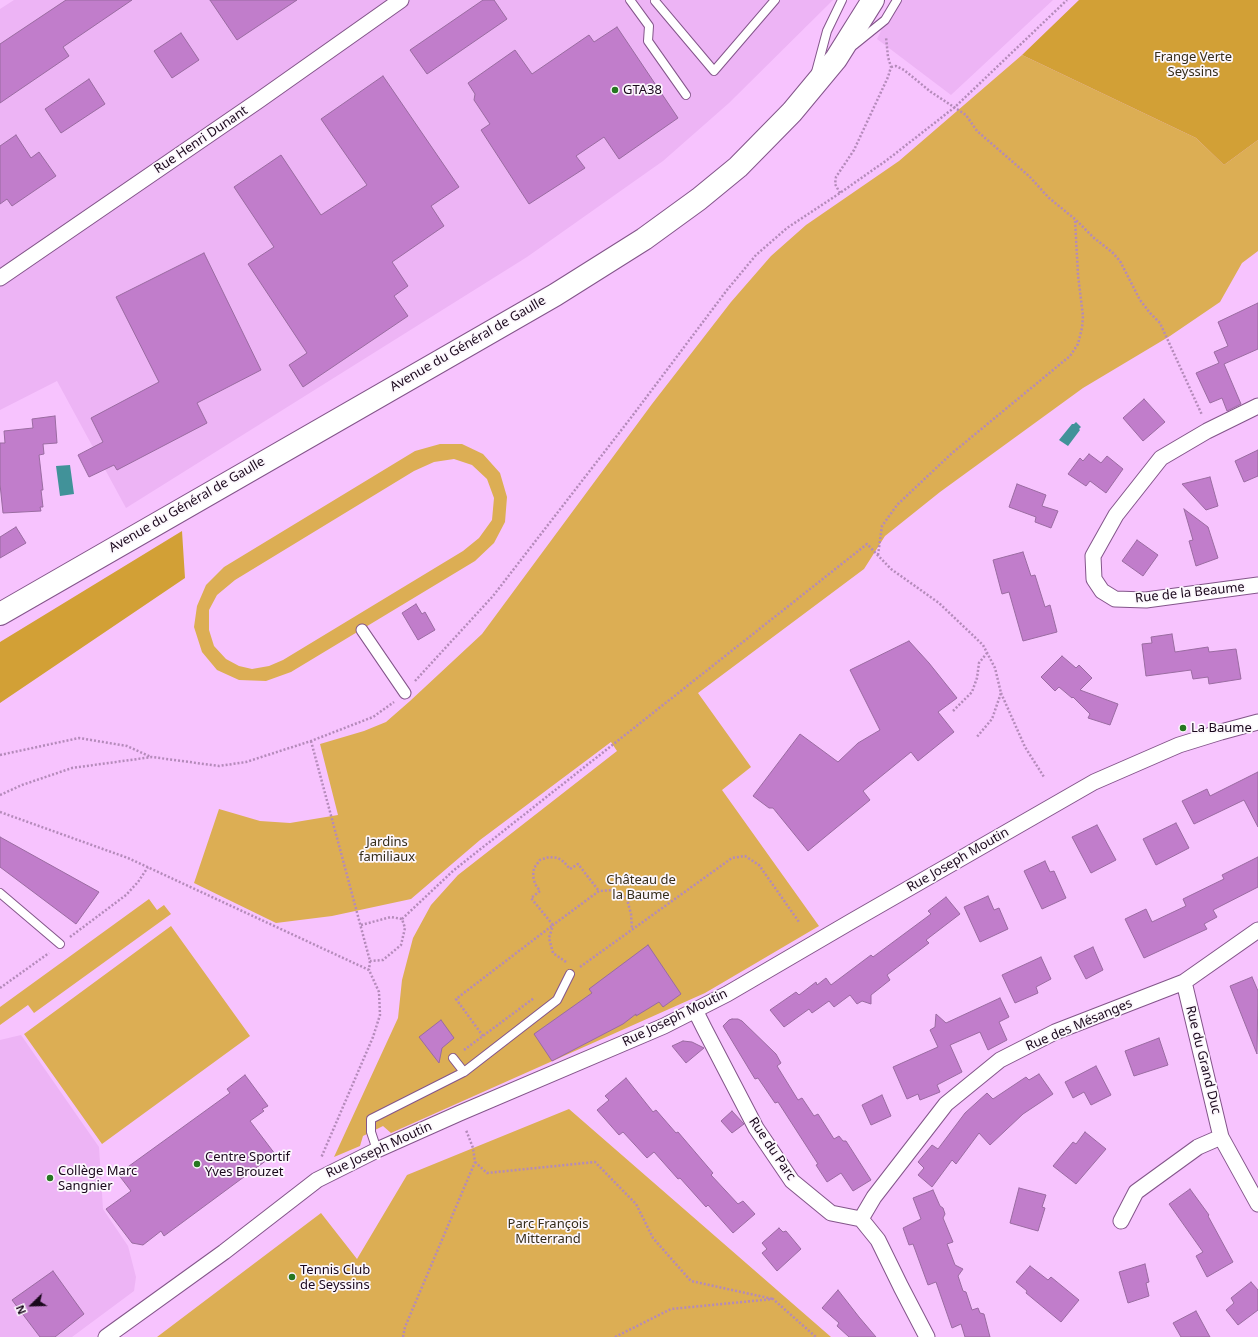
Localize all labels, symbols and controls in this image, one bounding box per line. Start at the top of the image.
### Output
park label: Frange Verte Seyssins [1154,49,1232,80]
place label: GTA38 [623,82,662,98]
marker: GTA38 [610,85,620,95]
street label: Rue Henri Dunant [151,103,251,177]
street label: Avenue du Général de Gaulle [387,293,549,395]
street label: Avenue du Général de Gaulle [106,454,268,556]
street label: Rue de la Beaume [1134,579,1246,607]
place label: La Baume [1191,720,1252,736]
marker: La Baume [1178,723,1188,733]
street label: Rue Joseph Moutin [904,824,1012,896]
park label: Jardins familiaux [359,834,415,865]
park label: Château de la Baume [606,872,676,903]
street label: Rue Joseph Moutin [620,986,730,1050]
street label: Rue des Mésanges [1023,996,1135,1054]
street label: Rue du Grand Duc [1182,1004,1224,1116]
street label: Rue du Parc [745,1114,799,1184]
street label: Rue Joseph Moutin [324,1119,434,1181]
place label: Centre Sportif Yves Brouzet [205,1149,290,1180]
marker: Centre Sportif Yves Brouzet [192,1159,202,1169]
place label: Collège Marc Sangnier [58,1163,137,1194]
marker: Collège Marc Sangnier [45,1173,55,1183]
park label: Parc François Mitterrand [508,1216,588,1247]
place label: Tennis Club de Seyssins [300,1262,370,1293]
marker: Tennis Club de Seyssins [287,1272,297,1282]
north arrow [12,1285,52,1325]
text: N [12,1303,29,1317]

